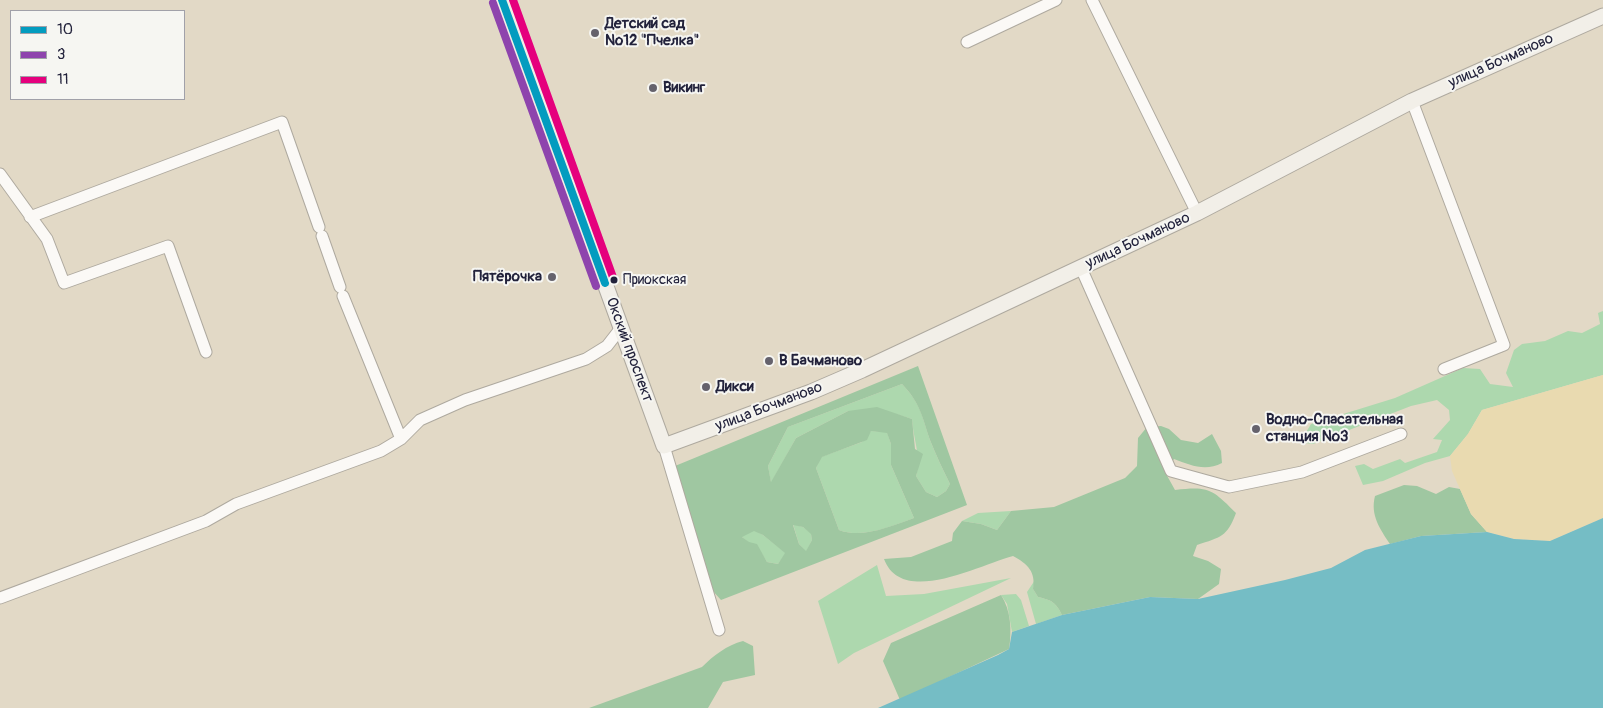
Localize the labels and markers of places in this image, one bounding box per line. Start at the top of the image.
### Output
place label: Детский сад №12 "Пчелка" [605,15,699,50]
marker: Детский сад №12 "Пчелка" [589,27,601,39]
place label: Викинг [663,79,705,97]
marker: Викинг [647,82,659,94]
place label: Пятёрочка [473,268,542,286]
marker: Пятёрочка [546,271,558,283]
place label: Приокская [623,272,686,288]
marker: Приокская [609,275,619,285]
place label: В Бачманово [779,352,862,370]
marker: В Бачманово [763,355,775,367]
place label: Дикси [716,378,754,396]
marker: Дикси [700,381,712,393]
place label: Водно-Спасательная станция №3 [1266,411,1403,446]
marker: Водно-Спасательная станция №3 [1250,423,1262,435]

